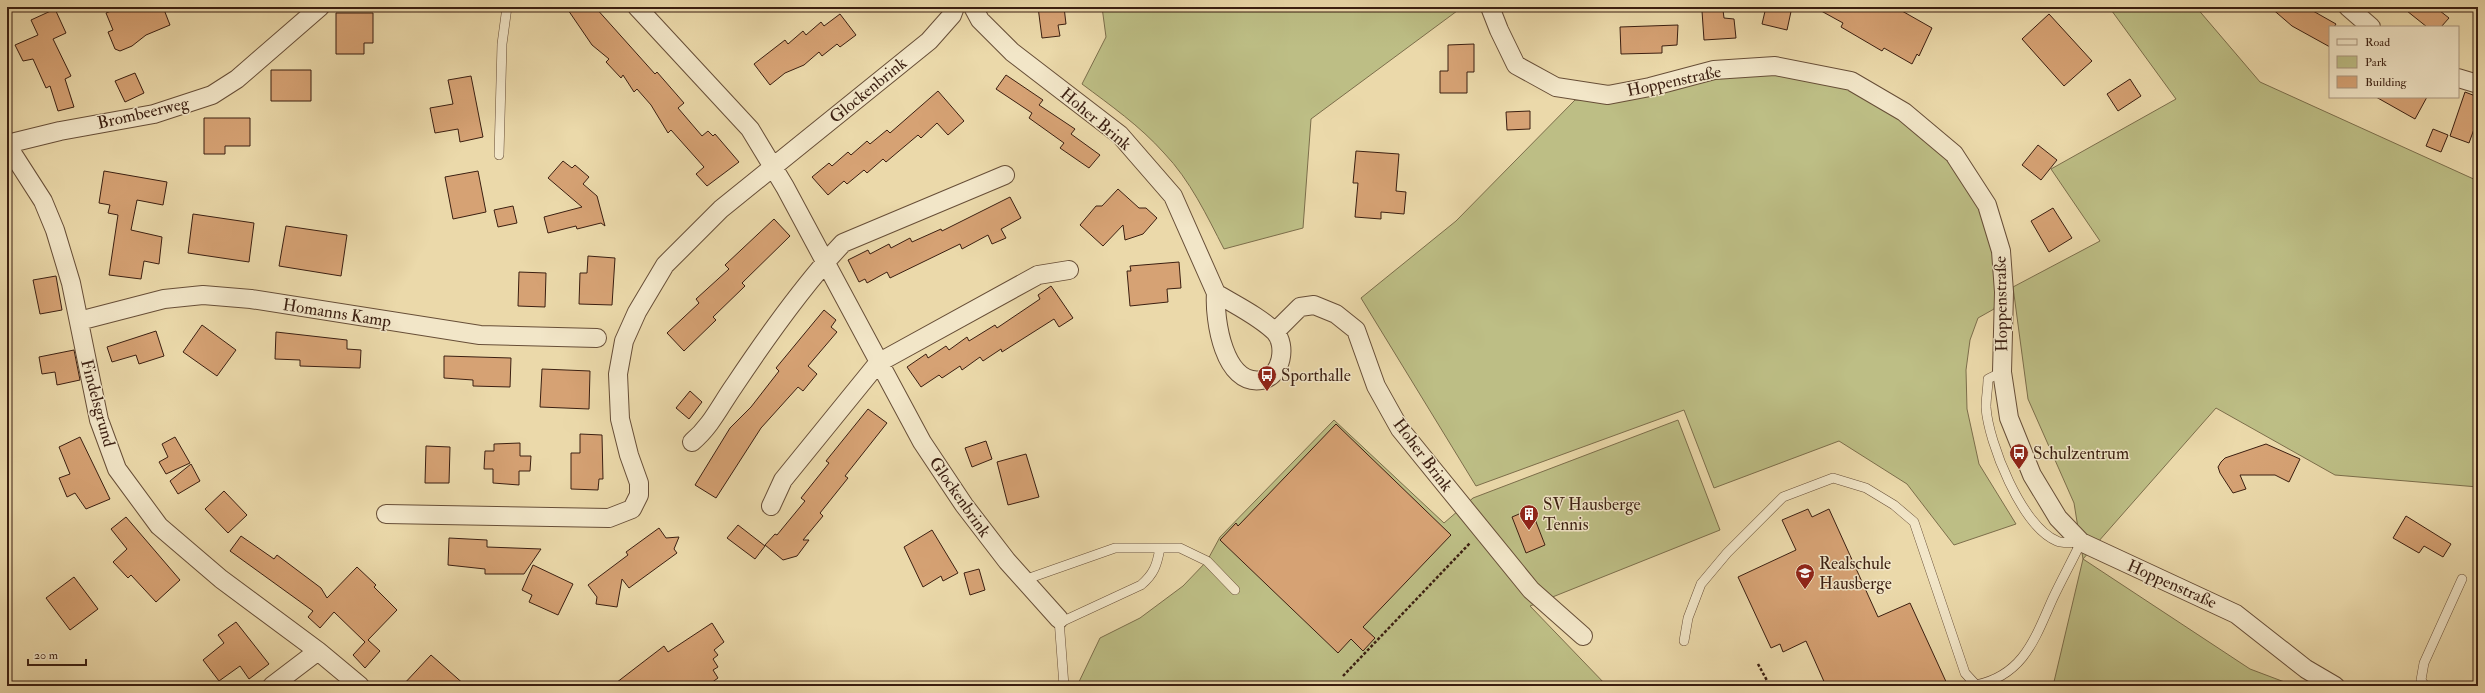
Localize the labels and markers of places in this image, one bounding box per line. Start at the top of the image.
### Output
bus stop icon: Sporthalle [1256,364,1278,392]
place label: Sporthalle [1281,365,1351,387]
bus stop icon: Schulzentrum [2008,442,2030,470]
place label: Schulzentrum [2033,443,2129,464]
place label: SV Hausberge Tennis [1543,494,1641,535]
building icon: SV Hausberge Tennis [1518,503,1540,531]
place label: Realschule Hausberge [1819,553,1892,594]
school or university icon: Realschule Hausberge [1794,562,1816,590]

